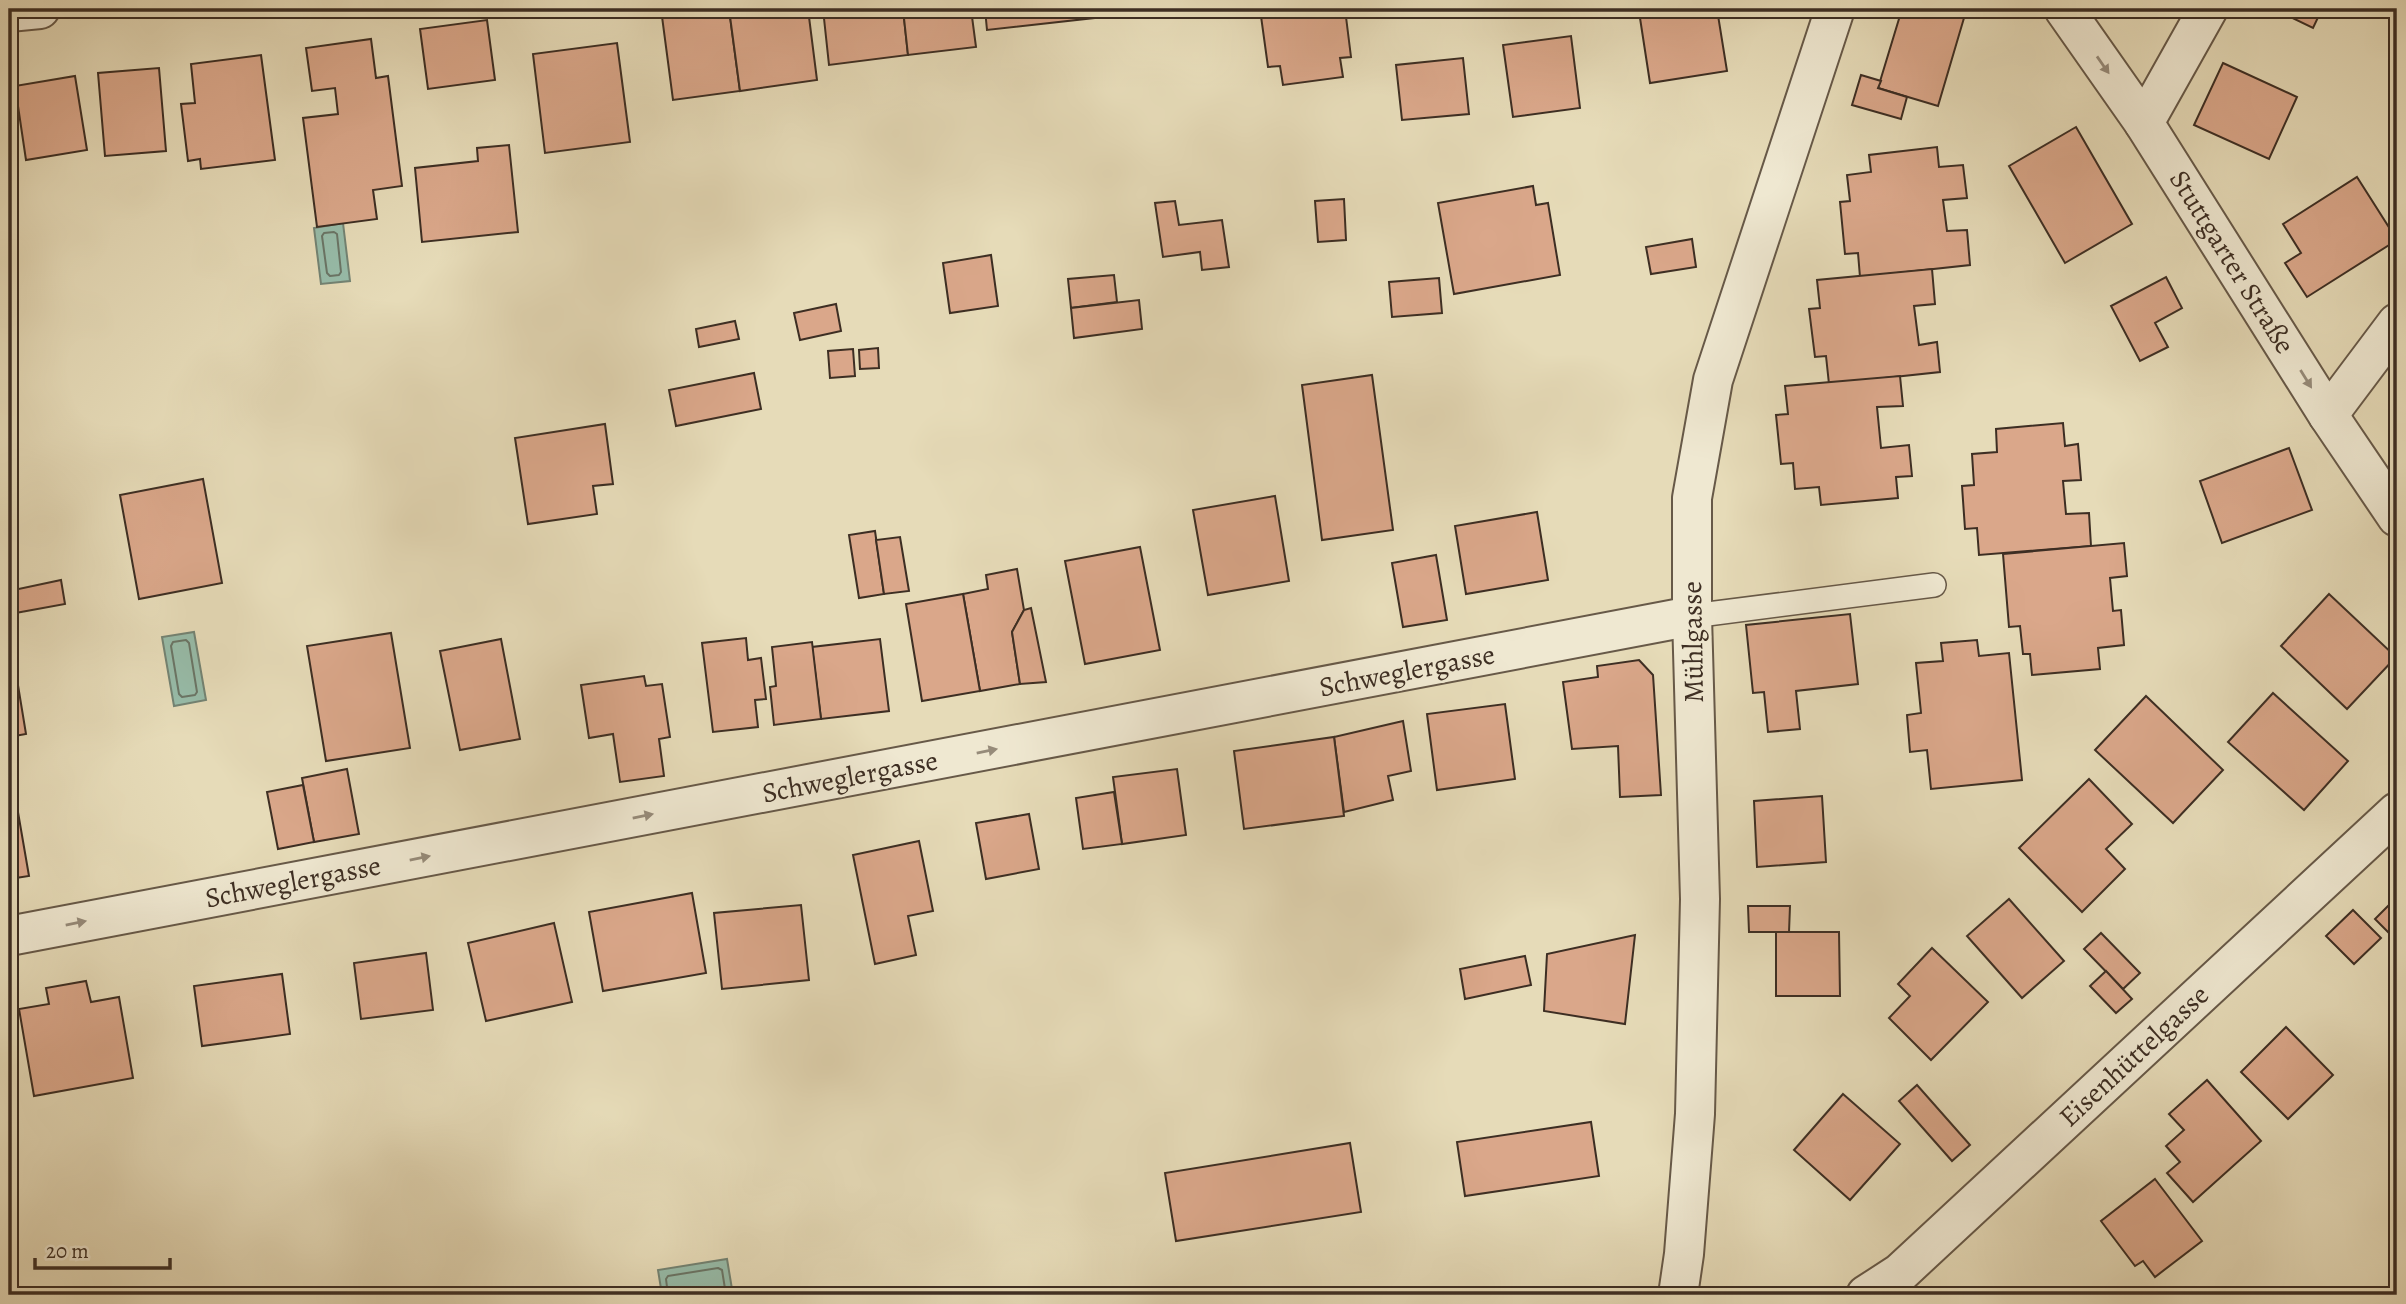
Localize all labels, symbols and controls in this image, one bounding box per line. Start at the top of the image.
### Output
one-way arrow [2096,56,2110,74]
street label: Stuttgarter Straße [2160,163,2304,361]
one-way arrow [2299,370,2312,389]
street label: Mühlgasse [1673,581,1713,703]
street label: Schweglergasse [1316,635,1498,707]
street label: Schweglergasse [759,741,941,813]
one-way arrow [976,745,998,756]
one-way arrow [632,811,654,822]
street label: Schweglergasse [202,846,384,918]
one-way arrow [409,853,431,864]
one-way arrow [65,918,87,929]
street label: Eisenhüttelgasse [2051,976,2217,1136]
scale bar [35,1227,170,1271]
text: 20 m [46,1237,89,1265]

